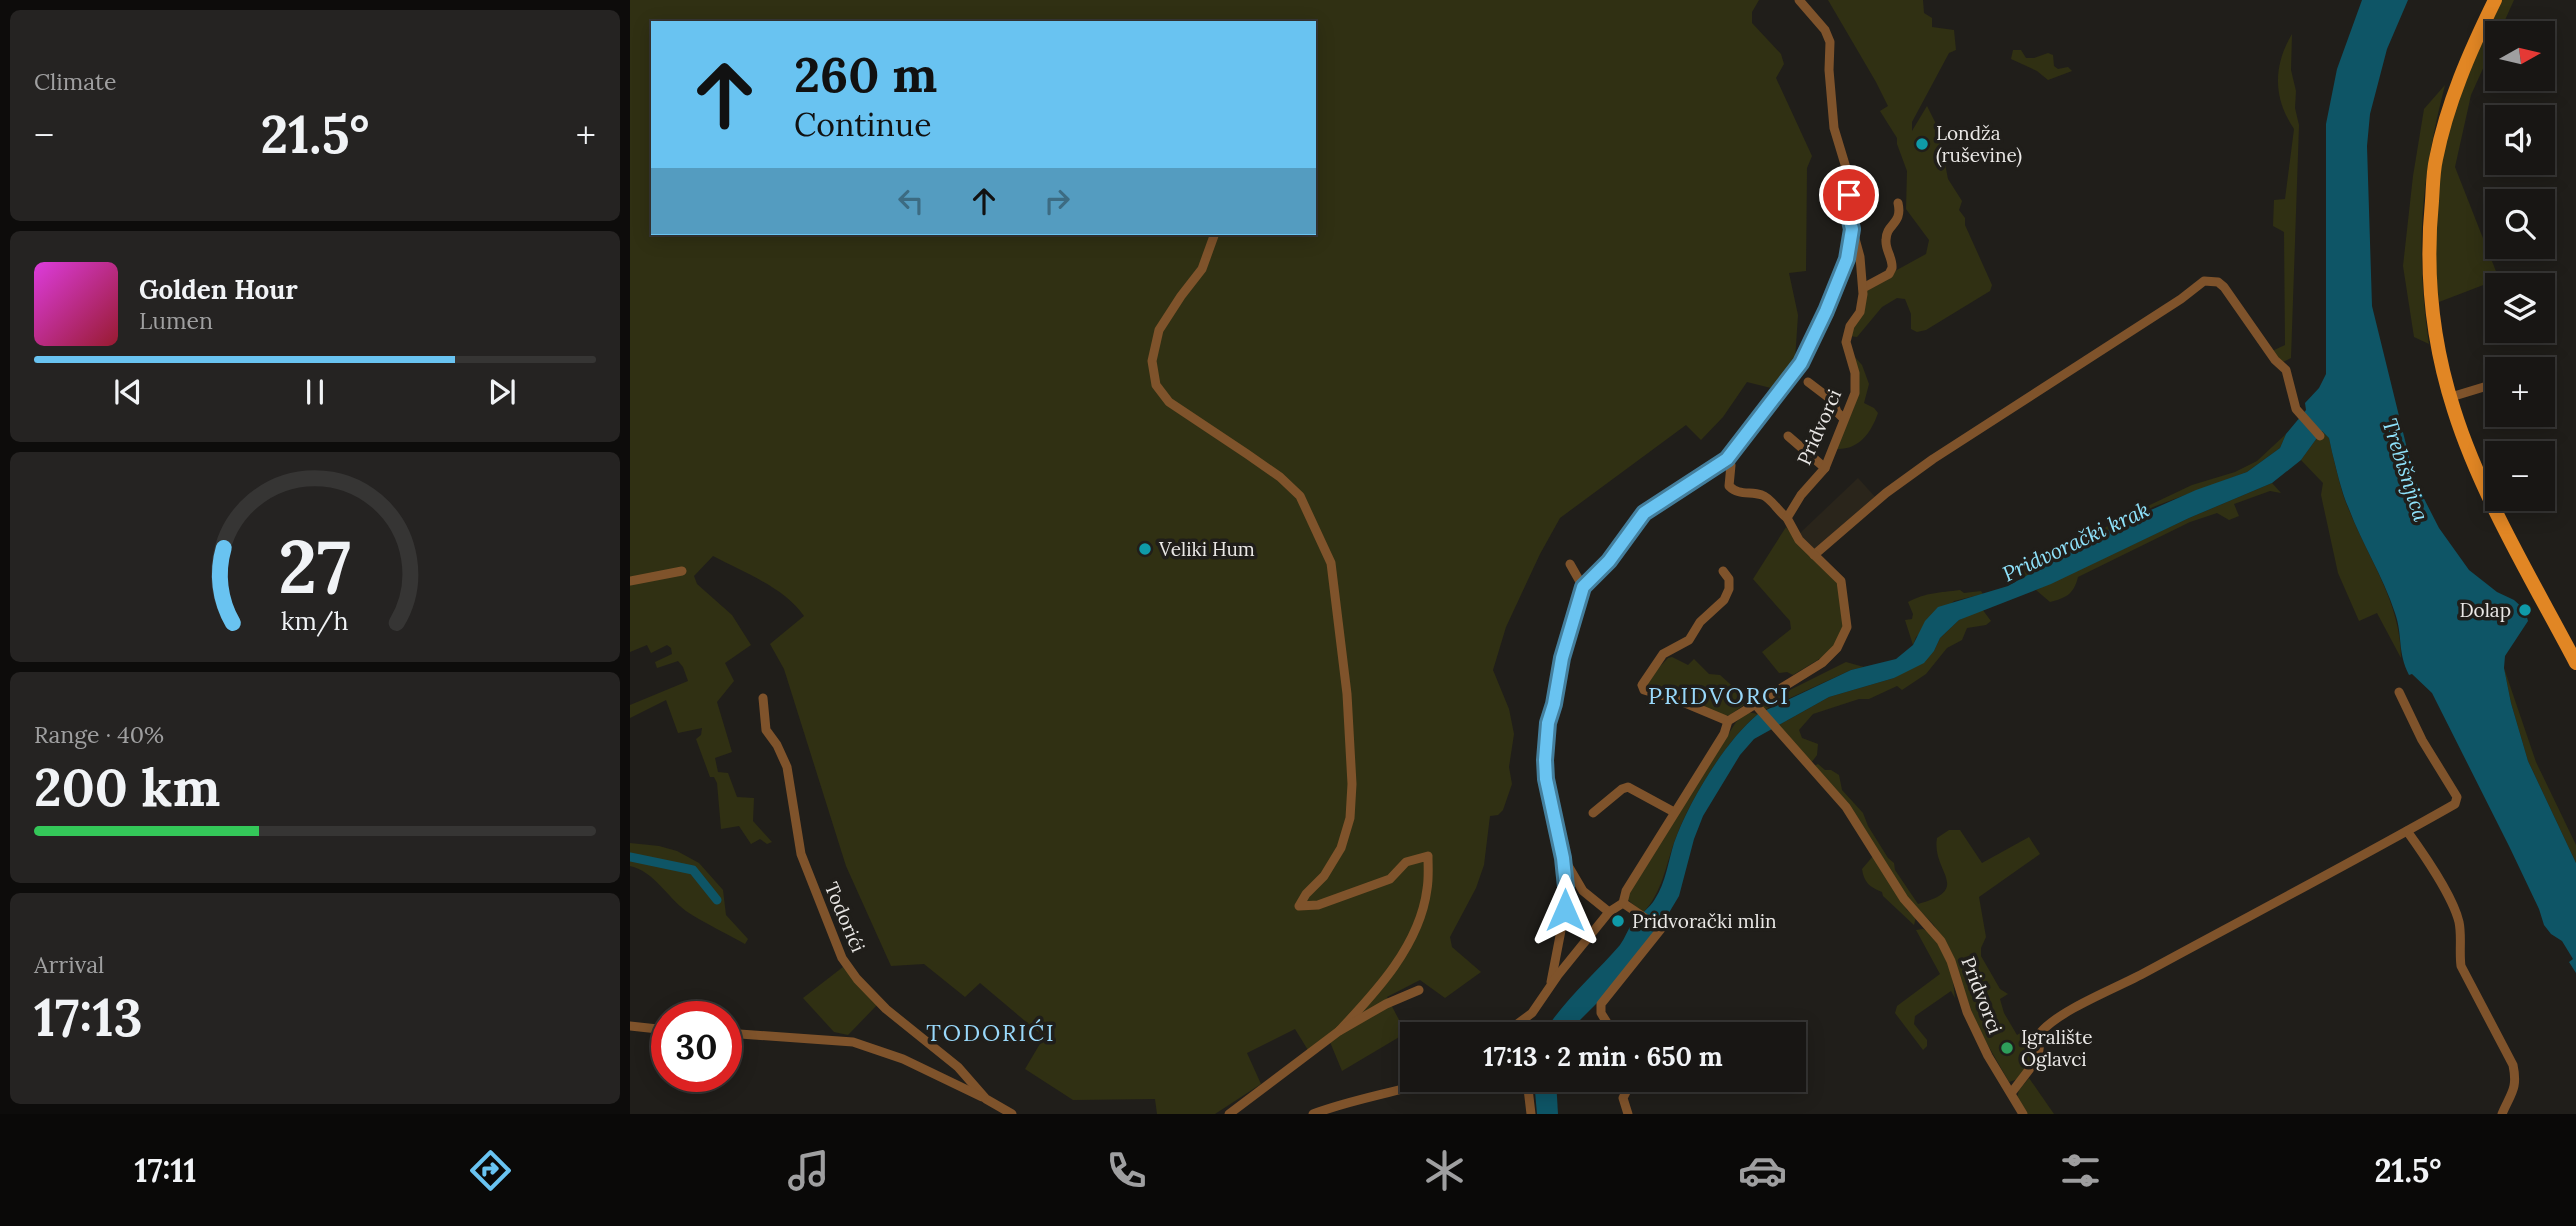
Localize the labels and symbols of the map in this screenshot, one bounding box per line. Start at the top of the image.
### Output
north arrow [2485,21,2555,91]
place label: Londža (ruševine) [1936,121,2022,168]
marker: Londža (ruševine) [1914,136,1930,152]
pin [1819,165,1879,225]
street label: Pridvorci [1792,385,1846,469]
water label: Trebišnjica [2376,415,2435,525]
water label: Pridvorački krak [1998,496,2154,587]
place label: Veliki Hum [1158,537,1255,561]
marker: Veliki Hum [1137,541,1153,557]
place label: Dolap [2459,598,2511,622]
marker: Dolap [2517,602,2533,618]
district label: PRIDVORCI [1648,681,1790,710]
position arrow [1528,873,1602,947]
street label: Todorići [820,878,870,956]
place label: Pridvorački mlin [1632,909,1777,933]
marker: Pridvorački mlin [1610,913,1626,929]
street label: Pridvorci [1956,953,2008,1037]
speed limit sign: 30 [651,1001,742,1092]
district label: TODORIĆI [926,1018,1056,1047]
place label: Igralište Oglavci [2021,1025,2092,1071]
marker: Igralište Oglavci [1999,1040,2015,1056]

